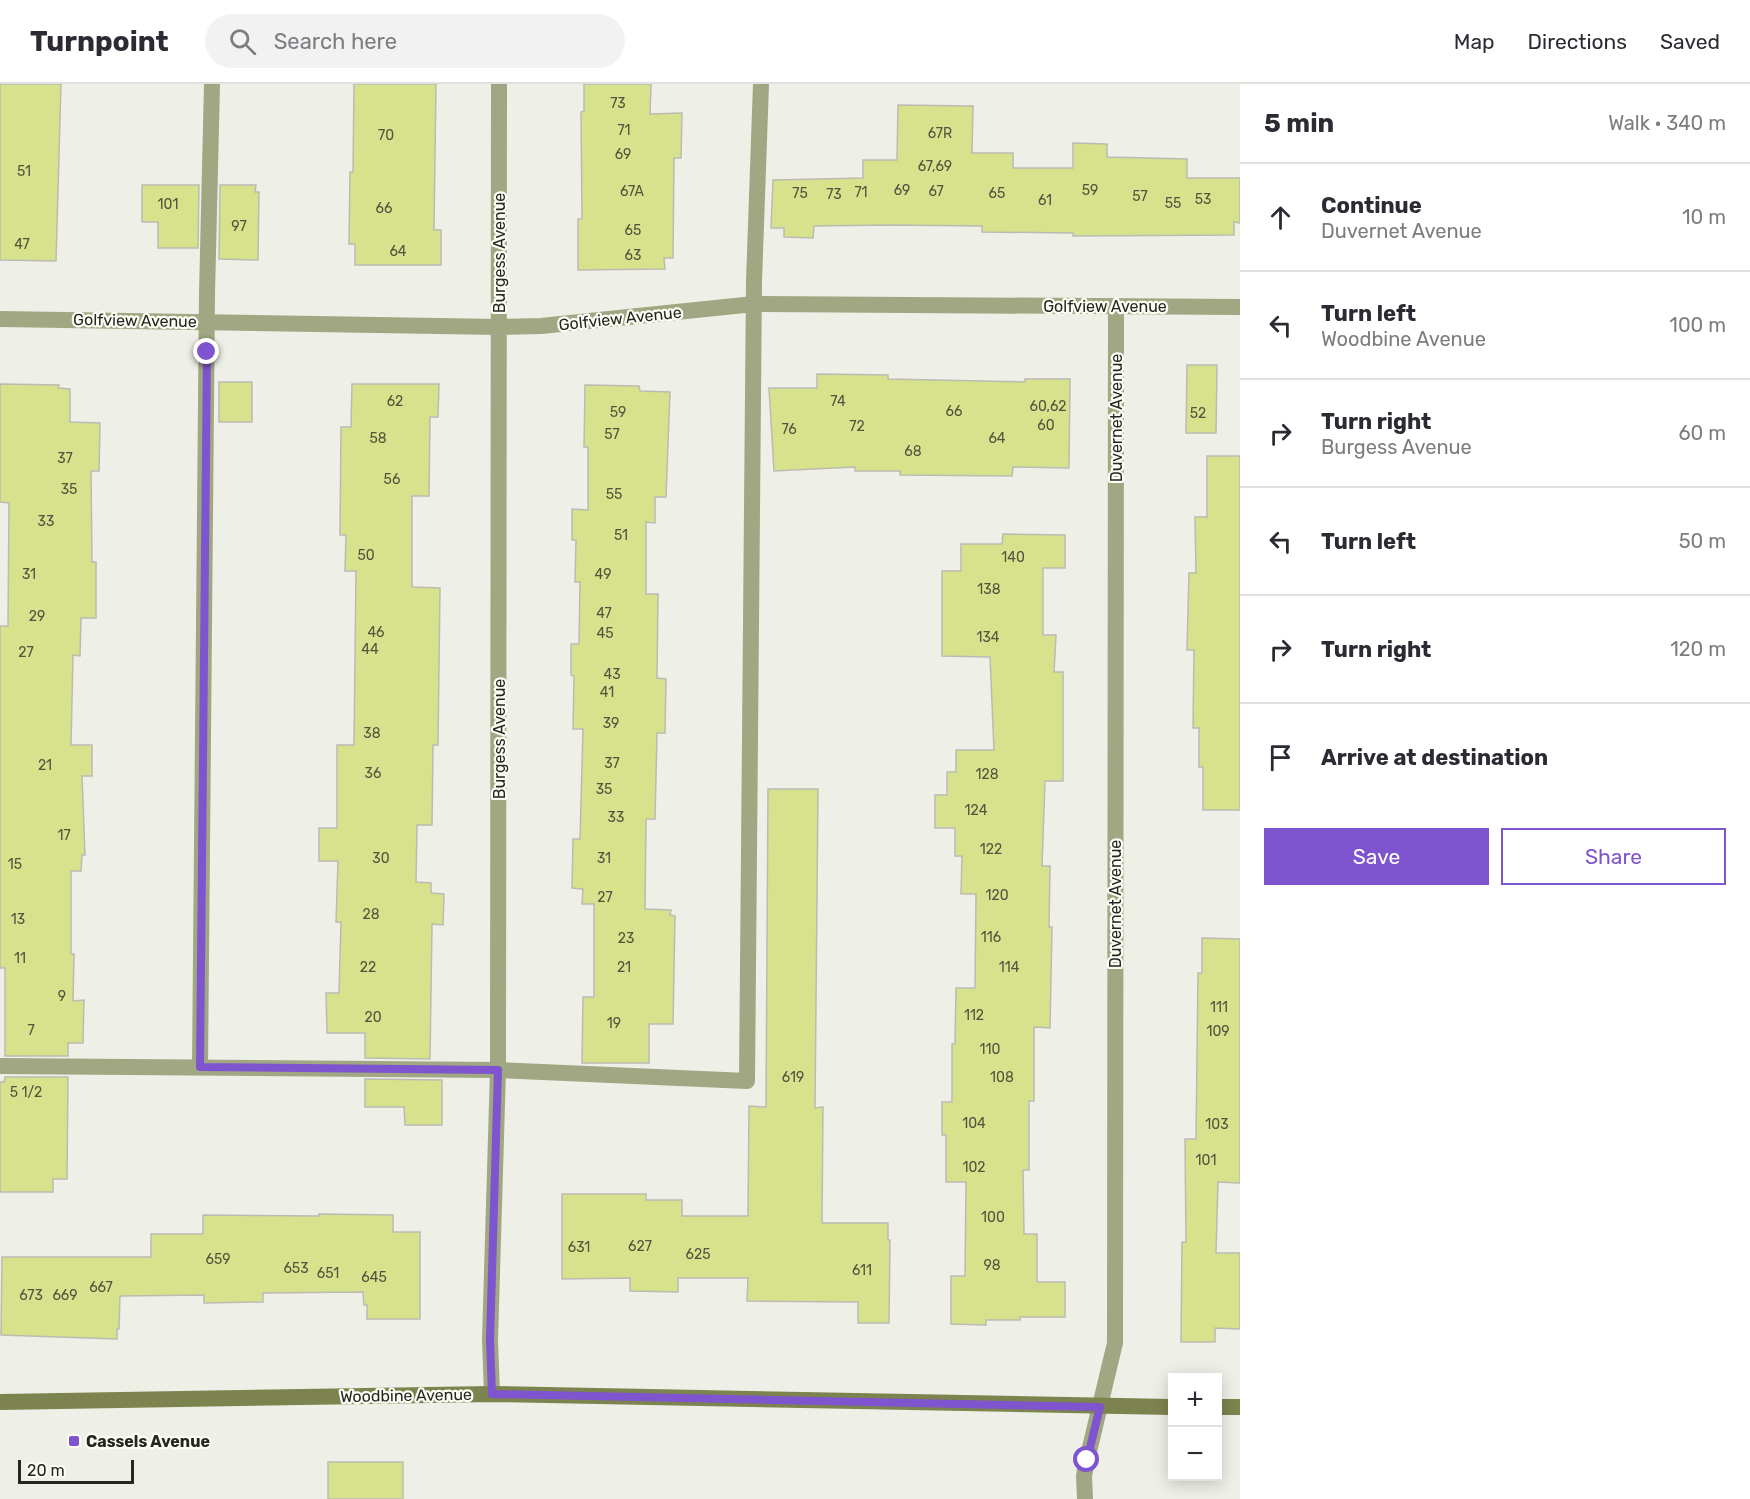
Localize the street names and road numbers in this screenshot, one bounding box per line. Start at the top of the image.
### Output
street label: Burgess Avenue [490,193,509,313]
street label: Golfview Avenue [1043,297,1167,316]
street label: Golfview Avenue [558,303,683,334]
street label: Golfview Avenue [73,310,197,331]
street label: Duvernet Avenue [1107,354,1126,482]
street label: Burgess Avenue [490,679,509,799]
street label: Duvernet Avenue [1106,840,1125,968]
street label: Woodbine Avenue [340,1385,472,1406]

